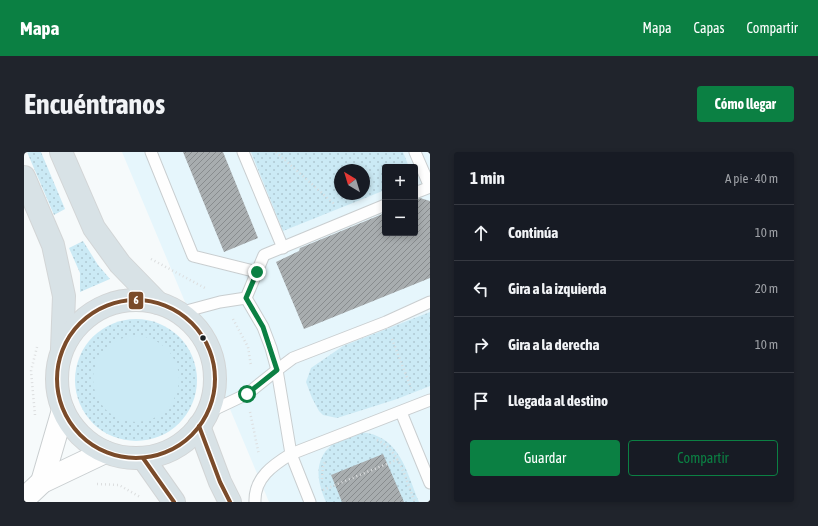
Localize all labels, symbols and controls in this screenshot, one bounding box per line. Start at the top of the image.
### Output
text: Mapa [20,17,59,39]
text: Mapa [643,20,672,36]
text: Capas [694,20,725,36]
text: Compartir [747,20,798,36]
button: Cómo llegar [697,86,794,122]
text: Encuéntranos [24,88,165,120]
north arrow [334,164,370,200]
map controls [382,164,418,236]
button: + [382,164,418,200]
text: 1 min [470,168,505,188]
text: A pie · 40 m [725,171,778,186]
button: − [382,200,418,236]
icon: ahead [470,222,492,244]
text: Continúa [508,224,558,241]
text: 10 m [755,225,778,240]
route end [248,263,266,281]
icon: left [470,278,492,300]
text: Gira a la izquierda [508,280,606,297]
text: 20 m [755,281,778,296]
line badge: 6 [128,291,144,310]
text: 6 [133,294,139,306]
unlabelled marker [198,333,208,343]
icon: right [470,334,492,356]
text: Gira a la derecha [508,336,599,353]
text: 10 m [755,337,778,352]
route start [238,385,256,403]
icon: arrive [470,390,492,412]
text: Llegada al destino [508,392,608,409]
button: Guardar [470,440,620,476]
button: Compartir [628,440,778,476]

